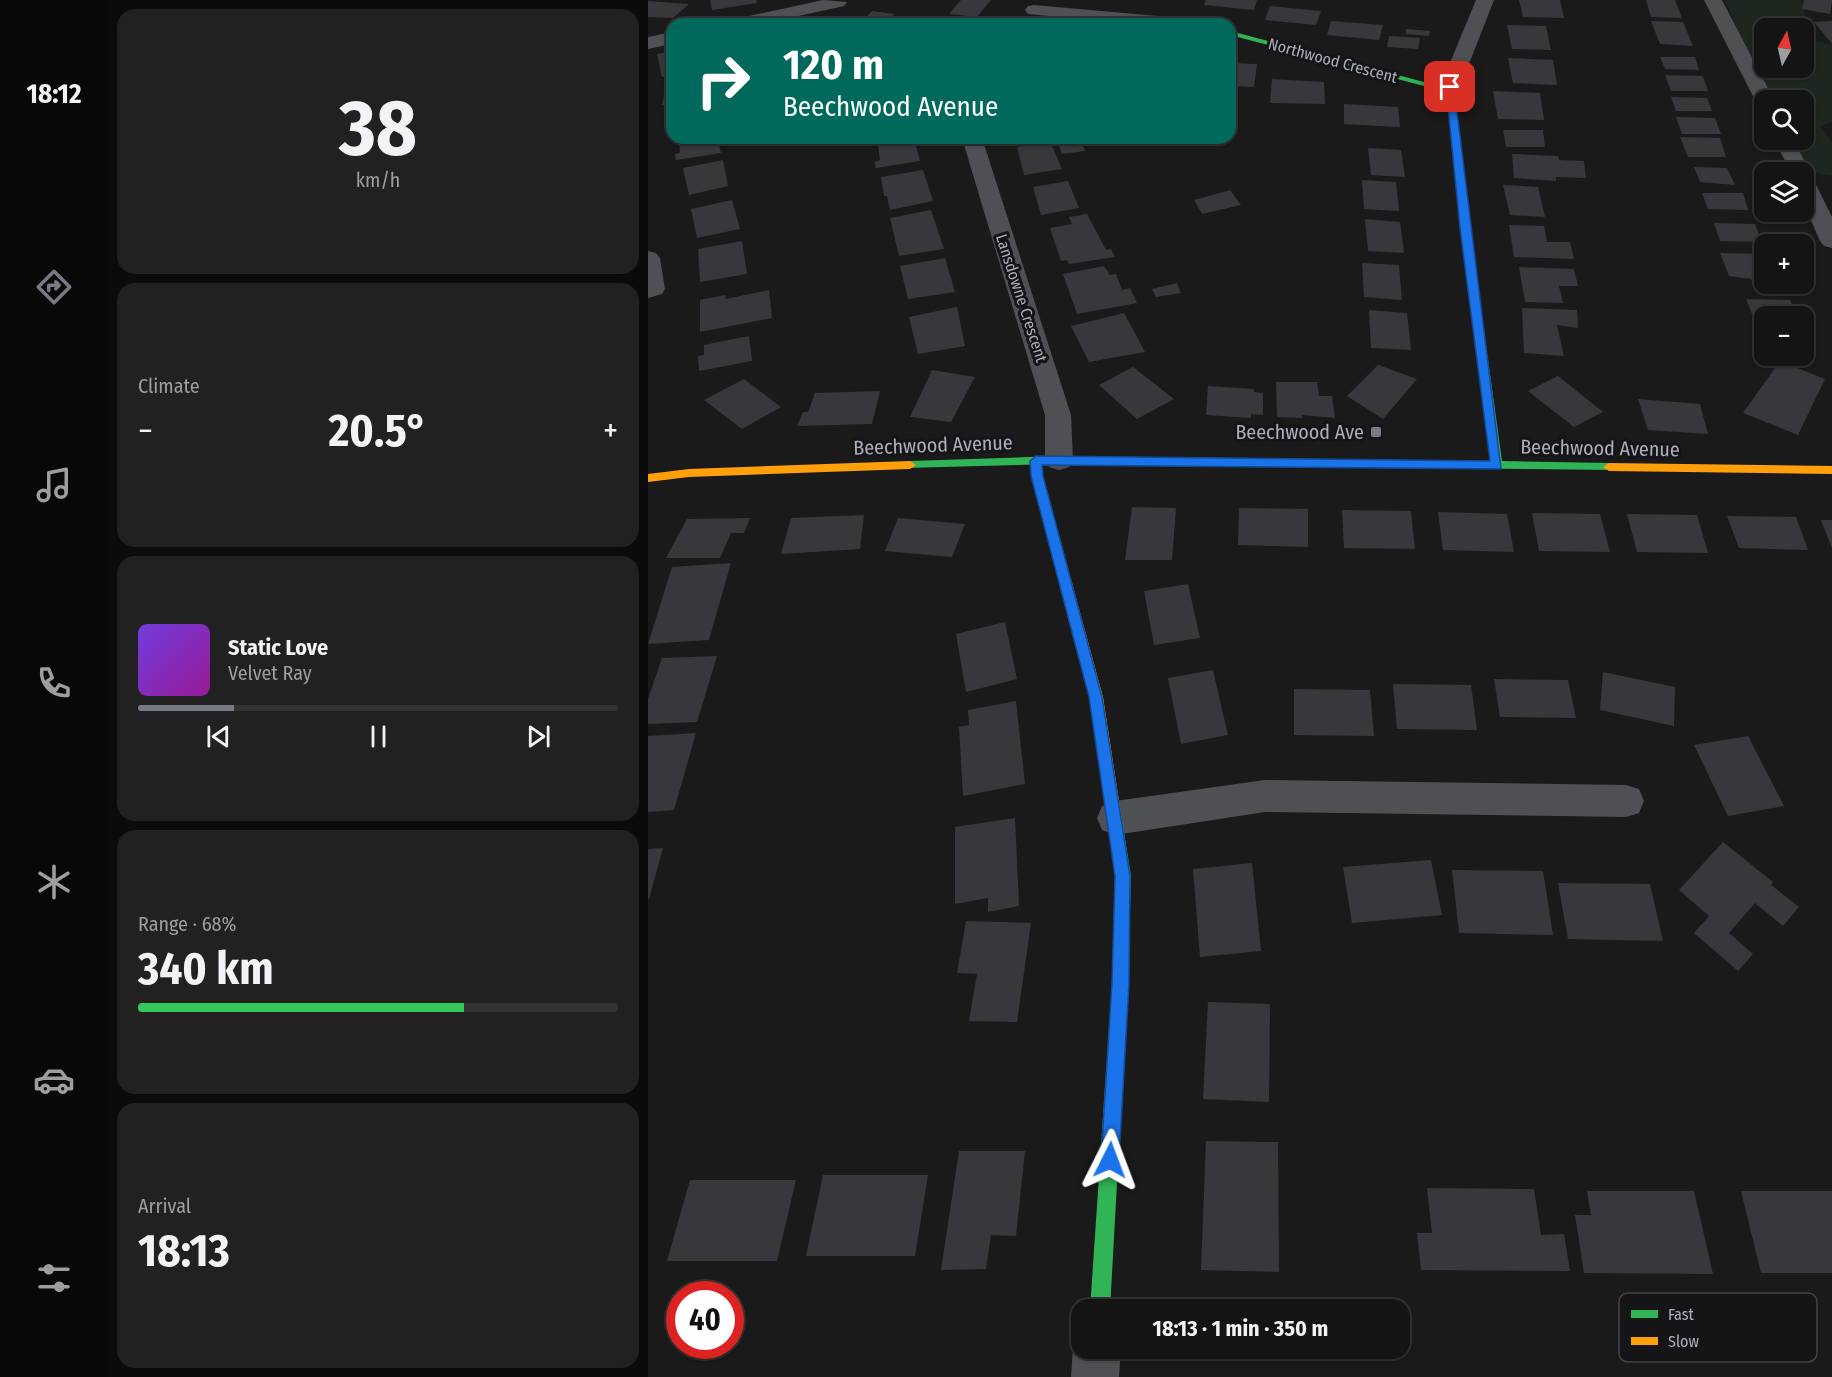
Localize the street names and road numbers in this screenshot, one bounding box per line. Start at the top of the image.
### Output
street label: Northwood Crescent [1266,34,1400,87]
street label: Lansdowne Crescent [992,232,1051,365]
street label: Beechwood Avenue [853,430,1013,460]
street label: Beechwood Avenue [1520,435,1680,461]

